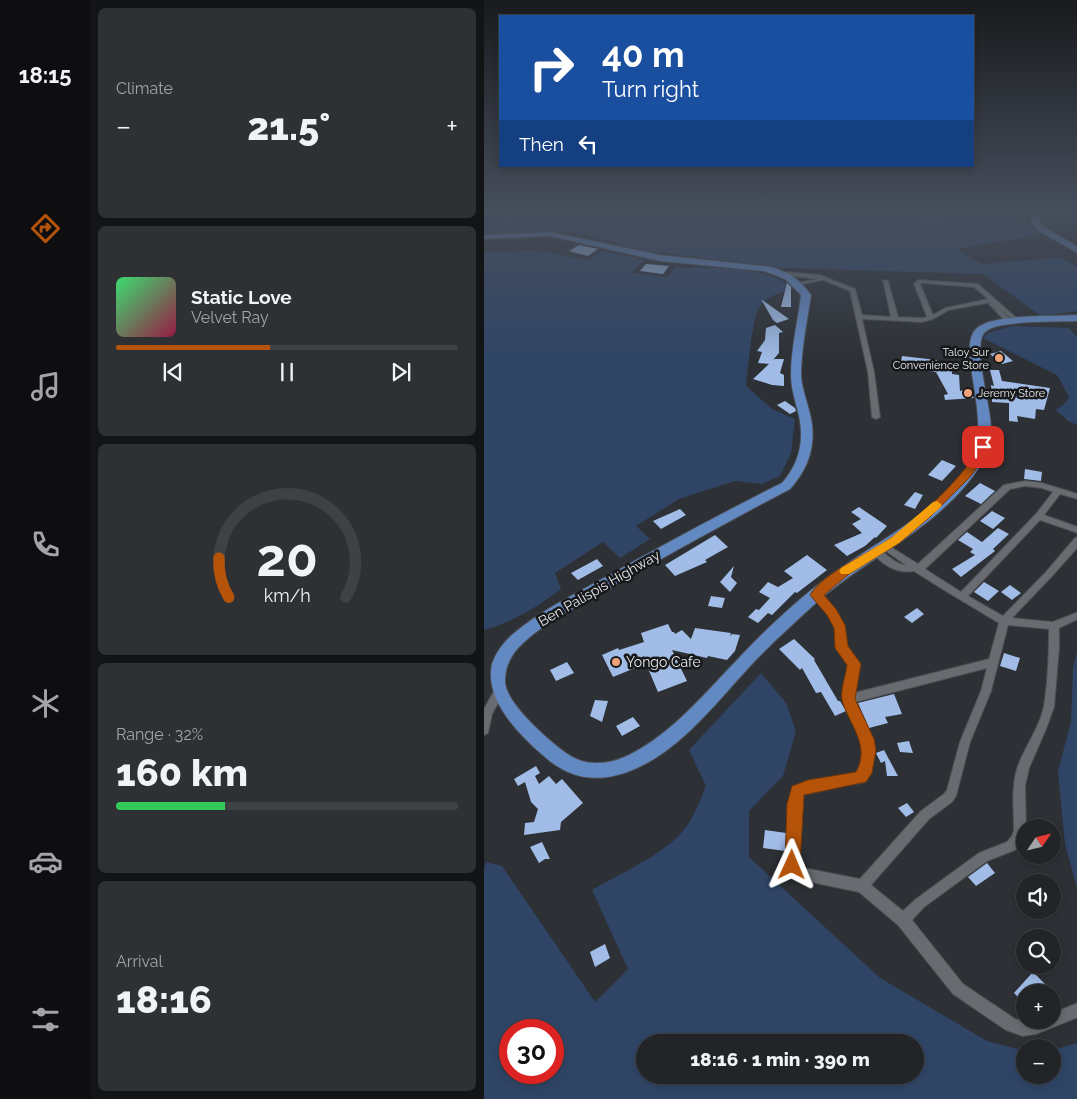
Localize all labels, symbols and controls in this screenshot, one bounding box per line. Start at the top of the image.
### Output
text: 40 m [602,34,684,75]
icon: right [519,35,584,100]
text: 18:15 [19,62,71,88]
text: Turn right [602,76,699,102]
text: Climate [116,79,173,98]
text: 21.5° [247,104,330,149]
text: − [116,110,131,143]
text: + [446,110,458,143]
icon: left [574,130,602,158]
text: Then [519,133,564,155]
icon: directions [28,211,63,246]
text: Static Love [191,286,292,308]
text: Velvet Ray [191,308,269,327]
place label: Taloy Sur Convenience Store [893,346,990,372]
marker: Taloy Sur Convenience Store [993,352,1005,364]
icon: previous [159,358,187,386]
icon: pause [273,358,301,386]
icon: next [387,358,415,386]
icon: music [28,369,63,404]
marker: Jeremy Store [962,387,974,399]
place label: Jeremy Store [978,387,1046,400]
pin [962,426,1004,468]
icon: arrive [969,433,997,461]
icon: phone [28,527,63,562]
text: 20 [256,527,318,588]
street label: Ben Palispis Highway [536,547,663,629]
text: km/h [263,585,311,606]
place label: Yongo Cafe [626,654,701,670]
marker: Yongo Cafe [610,656,622,668]
icon: climate [28,686,63,721]
text: Range · 32% [116,725,203,744]
text: 160 km [116,750,248,795]
north arrow [1016,819,1062,864]
map controls [1016,819,1061,1084]
position arrow [765,838,817,890]
icon: car [28,844,63,879]
button: sound [1016,874,1061,919]
button: search [1016,929,1061,974]
text: Arrival [116,952,163,971]
text: 18:16 [116,977,212,1022]
button: + [1016,984,1061,1029]
icon: filters [28,1002,63,1037]
speed limit sign: 30 [499,1019,564,1084]
button: − [1016,1039,1061,1084]
text: 18:16 · 1 min · 390 m [690,1048,870,1070]

